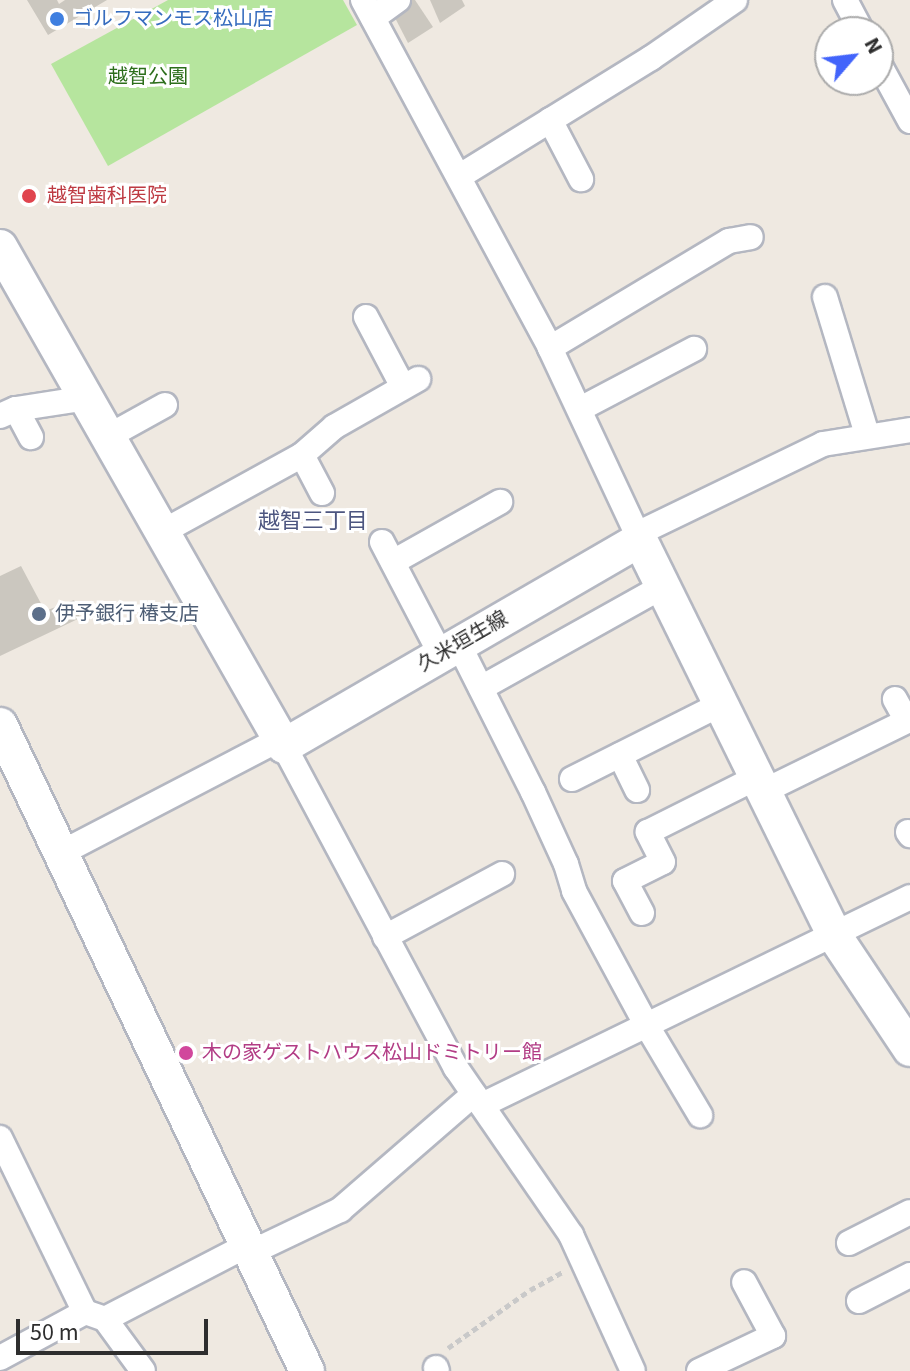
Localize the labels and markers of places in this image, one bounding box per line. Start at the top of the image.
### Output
place label: ゴルフマンモス松山店 [73,7,273,31]
marker: ゴルフマンモス松山店 [48,10,66,28]
place label: 越智歯科医院 [47,184,167,208]
marker: 越智歯科医院 [18,185,40,207]
place label: 伊予銀行 椿支店 [55,602,199,626]
marker: 伊予銀行 椿支店 [30,605,48,623]
place label: 木の家ゲストハウス松山ドミトリー館 [202,1041,542,1065]
marker: 木の家ゲストハウス松山ドミトリー館 [177,1044,195,1062]

